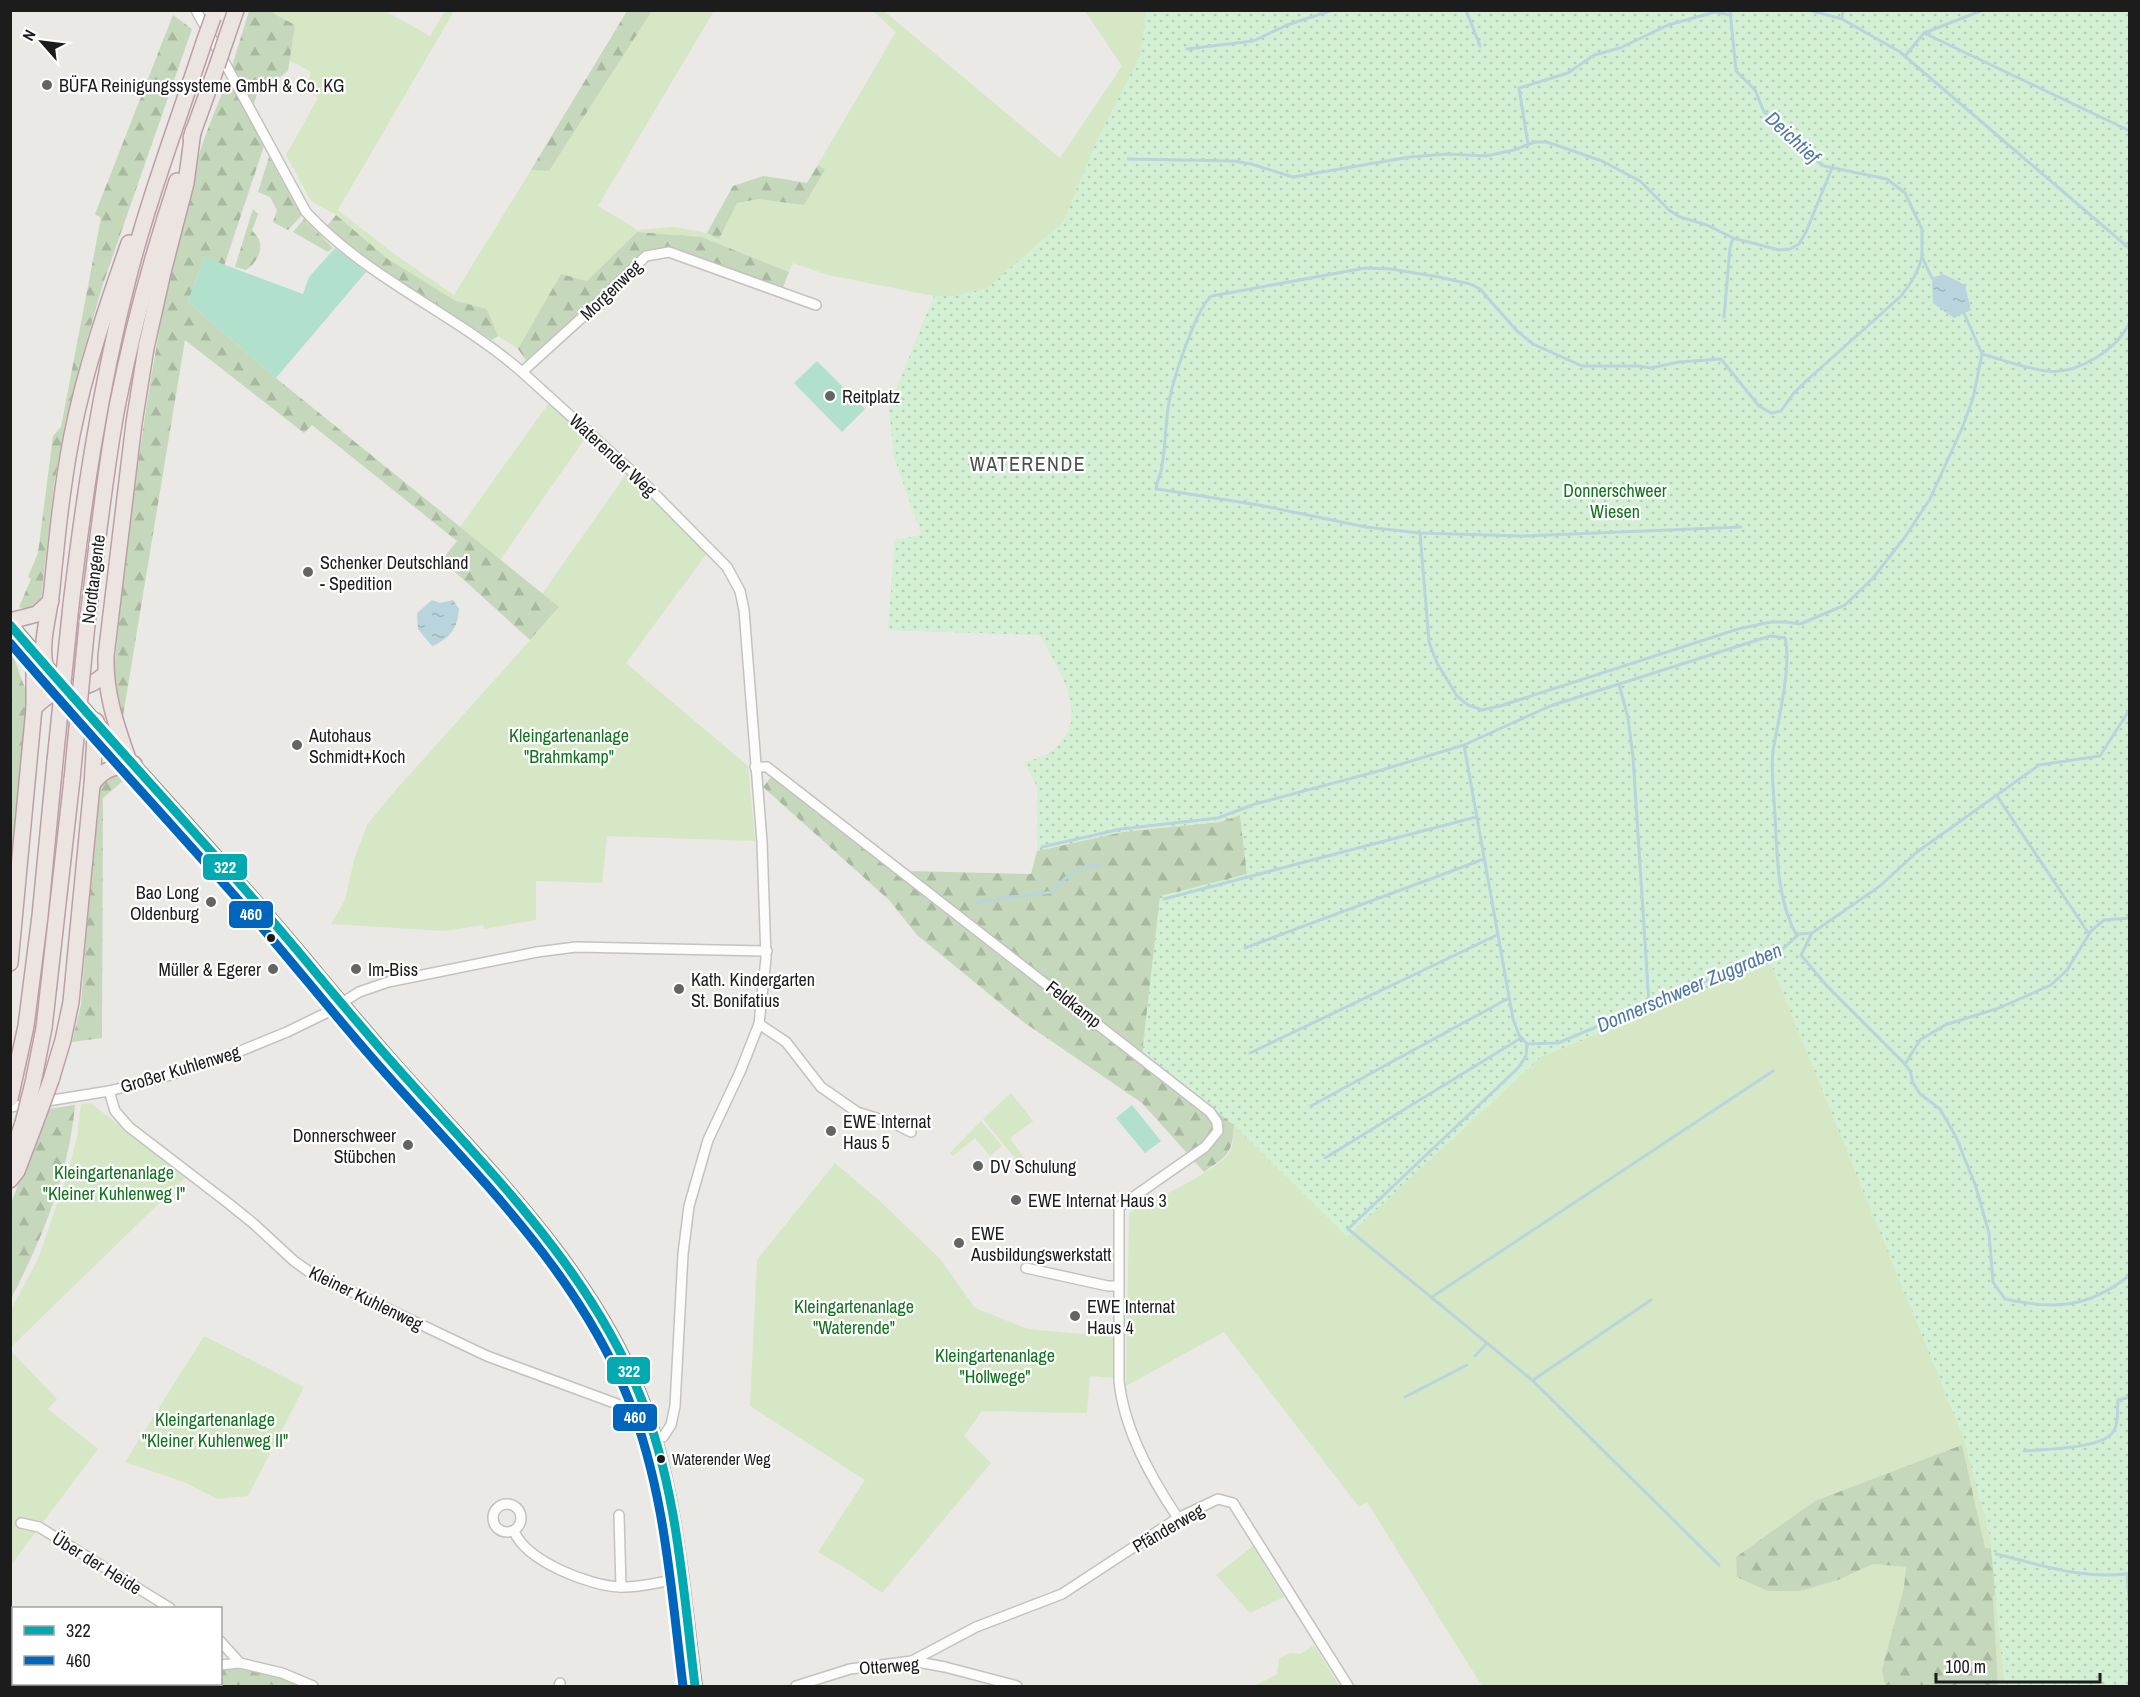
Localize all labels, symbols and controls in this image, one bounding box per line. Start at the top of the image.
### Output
north arrow [12,12,72,72]
text: N [17,26,41,44]
place label: BÜFA Reinigungssysteme GmbH & Co. KG [59,73,345,98]
marker: BÜFA Reinigungssysteme GmbH & Co. KG [40,78,54,92]
water label: Deichtief [1760,105,1827,170]
street label: Morgenweg [575,254,648,326]
place label: Reitplatz [842,384,900,409]
marker: Reitplatz [823,389,837,403]
street label: Waterender Weg [564,408,663,502]
district label: WATERENDE [970,450,1086,477]
park label: Donnerschweer Wiesen [1563,478,1667,524]
street label: Nordtangente [75,533,111,625]
place label: Schenker Deutschland - Spedition [320,550,469,596]
marker: Schenker Deutschland - Spedition [301,565,315,579]
place label: Autohaus Schmidt+Koch [308,723,405,769]
park label: Kleingartenanlage "Brahmkamp" [509,723,629,769]
marker: Autohaus Schmidt+Koch [290,738,304,752]
line badge: 322 [202,853,248,881]
text: 322 [214,856,236,878]
place label: Bao Long Oldenburg [130,880,200,926]
marker: Bao Long Oldenburg [204,895,218,909]
line badge: 460 [228,900,274,929]
text: 460 [240,903,262,925]
unlabelled marker [265,932,277,944]
water label: Donnerschweer Zuggraben [1592,936,1786,1038]
place label: Müller & Egerer [158,957,261,982]
place label: Im-Biss [368,957,418,982]
marker: Müller & Egerer [266,962,280,976]
marker: Im-Biss [349,962,363,976]
place label: Kath. Kindergarten St. Bonifatius [691,967,815,1013]
street label: Feldkamp [1041,974,1107,1034]
marker: Kath. Kindergarten St. Bonifatius [672,982,686,996]
street label: Großer Kuhlenweg [117,1039,244,1099]
place label: EWE Internat Haus 5 [843,1109,931,1155]
place label: Donnerschweer Stübchen [293,1123,396,1169]
marker: EWE Internat Haus 5 [824,1124,838,1138]
marker: Donnerschweer Stübchen [401,1138,415,1152]
place label: DV Schulung [990,1154,1077,1179]
marker: DV Schulung [971,1159,985,1173]
park label: Kleingartenanlage "Kleiner Kuhlenweg I" [43,1160,185,1206]
place label: EWE Internat Haus 3 [1028,1188,1167,1213]
marker: EWE Internat Haus 3 [1009,1193,1023,1207]
place label: EWE Ausbildungswerkstatt [970,1221,1111,1267]
marker: EWE Ausbildungswerkstatt [952,1236,966,1250]
street label: Kleiner Kuhlenweg [305,1260,428,1337]
park label: Kleingartenanlage "Waterende" [794,1294,914,1340]
place label: EWE Internat Haus 4 [1087,1294,1175,1340]
marker: EWE Internat Haus 4 [1068,1309,1082,1323]
park label: Kleingartenanlage "Hollwege" [935,1343,1055,1389]
line badge: 322 [606,1356,651,1385]
text: 322 [618,1360,640,1382]
line badge: 460 [612,1403,658,1432]
text: 460 [624,1406,646,1428]
park label: Kleingartenanlage "Kleiner Kuhlenweg II" [142,1407,288,1453]
place label: Waterender Weg [672,1448,771,1470]
marker: Waterender Weg [655,1453,667,1465]
street label: Pfänderweg [1128,1497,1209,1559]
street label: Über der Heide [48,1526,146,1600]
legend [12,1607,222,1685]
text: 322 [66,1618,91,1643]
scale bar [1936,1646,2100,1684]
text: 460 [66,1648,91,1673]
street label: Otterweg [858,1651,921,1681]
text: 100 m [1945,1654,1986,1679]

